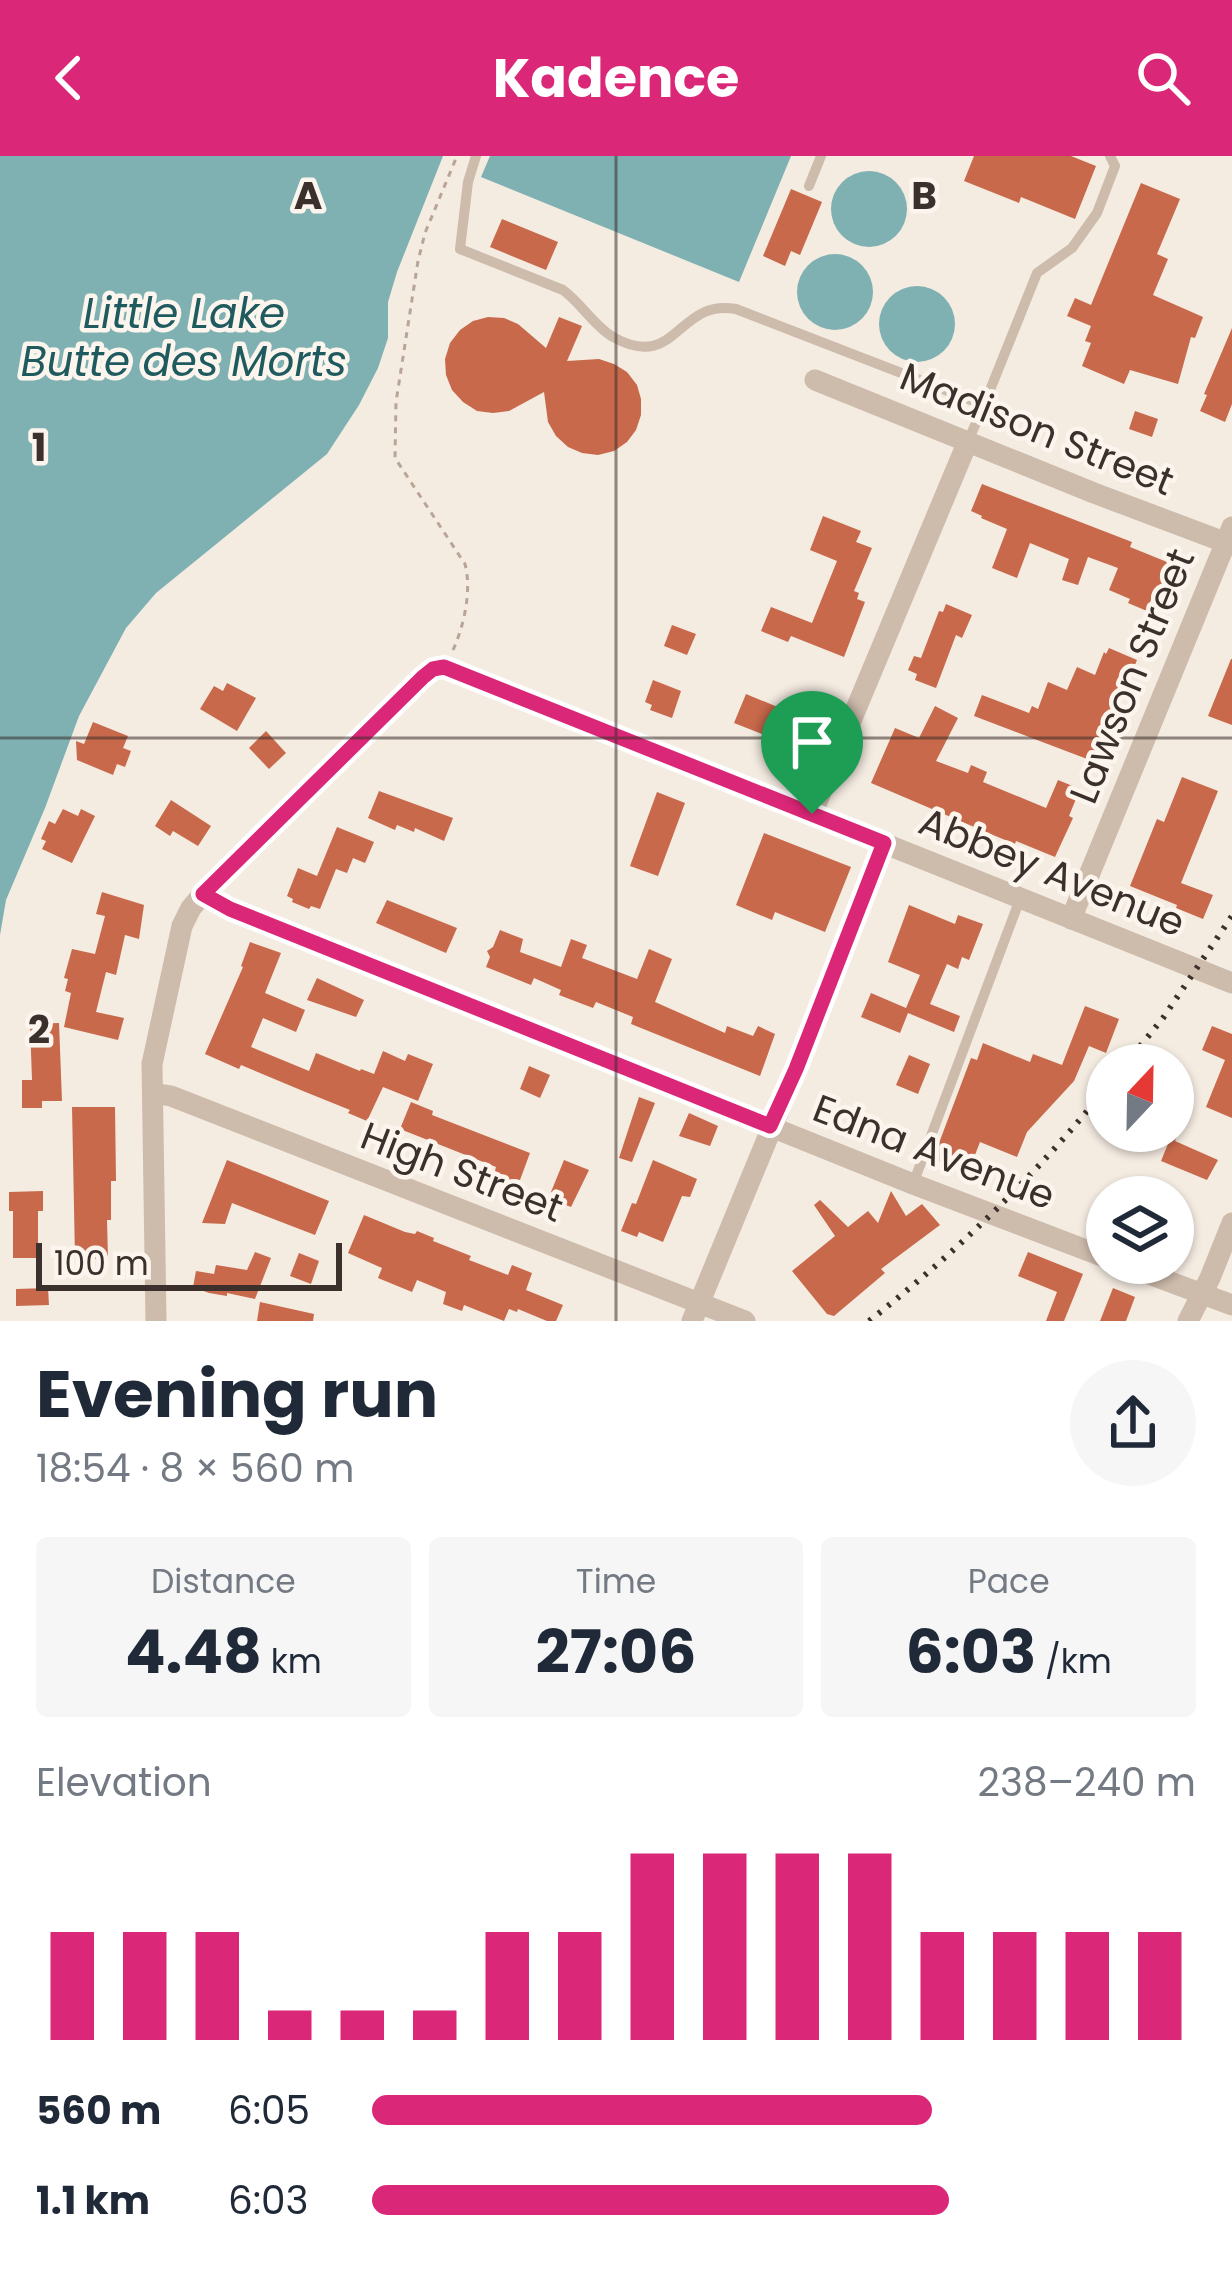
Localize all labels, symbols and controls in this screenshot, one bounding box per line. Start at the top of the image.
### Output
text: Kadence [493,40,739,116]
icon: back [36,45,102,111]
icon: search [1130,45,1196,111]
text: A [294,168,323,223]
text: B [911,168,937,223]
water label: Little Lake Butte des Morts [21,284,347,391]
street label: Madison Street [892,349,1182,509]
text: 1 [32,420,46,475]
street label: Lawson Street [1056,540,1208,812]
pin [761,691,863,814]
icon: arrive [779,709,845,775]
street label: Abbey Avenue [911,794,1193,950]
text: 2 [28,1002,50,1057]
north arrow [1086,1044,1194,1152]
map controls [1086,1044,1194,1284]
street label: Edna Avenue [805,1081,1063,1223]
street label: High Street [353,1108,571,1236]
button: layers [1086,1176,1194,1284]
scale bar [36,1237,342,1290]
text: 100 m [54,1240,149,1287]
text: Evening run [36,1348,438,1440]
button: share [1070,1360,1196,1486]
text: 18:54 · 8 × 560 m [36,1441,354,1496]
text: Distance [151,1558,296,1605]
text: Time [576,1558,656,1605]
text: Pace [968,1558,1050,1605]
text: 4.48 [125,1610,262,1694]
text: 27:06 [536,1610,696,1694]
text: 6:03 [906,1610,1036,1694]
text: km [262,1638,322,1685]
text: /km [1036,1638,1112,1685]
text: Elevation [36,1755,212,1810]
text: 238–240 m [978,1755,1196,1810]
text: 560 m [36,2083,161,2138]
text: 6:05 [228,2083,310,2138]
text: 1.1 km [36,2173,150,2228]
text: 6:03 [228,2173,309,2228]

